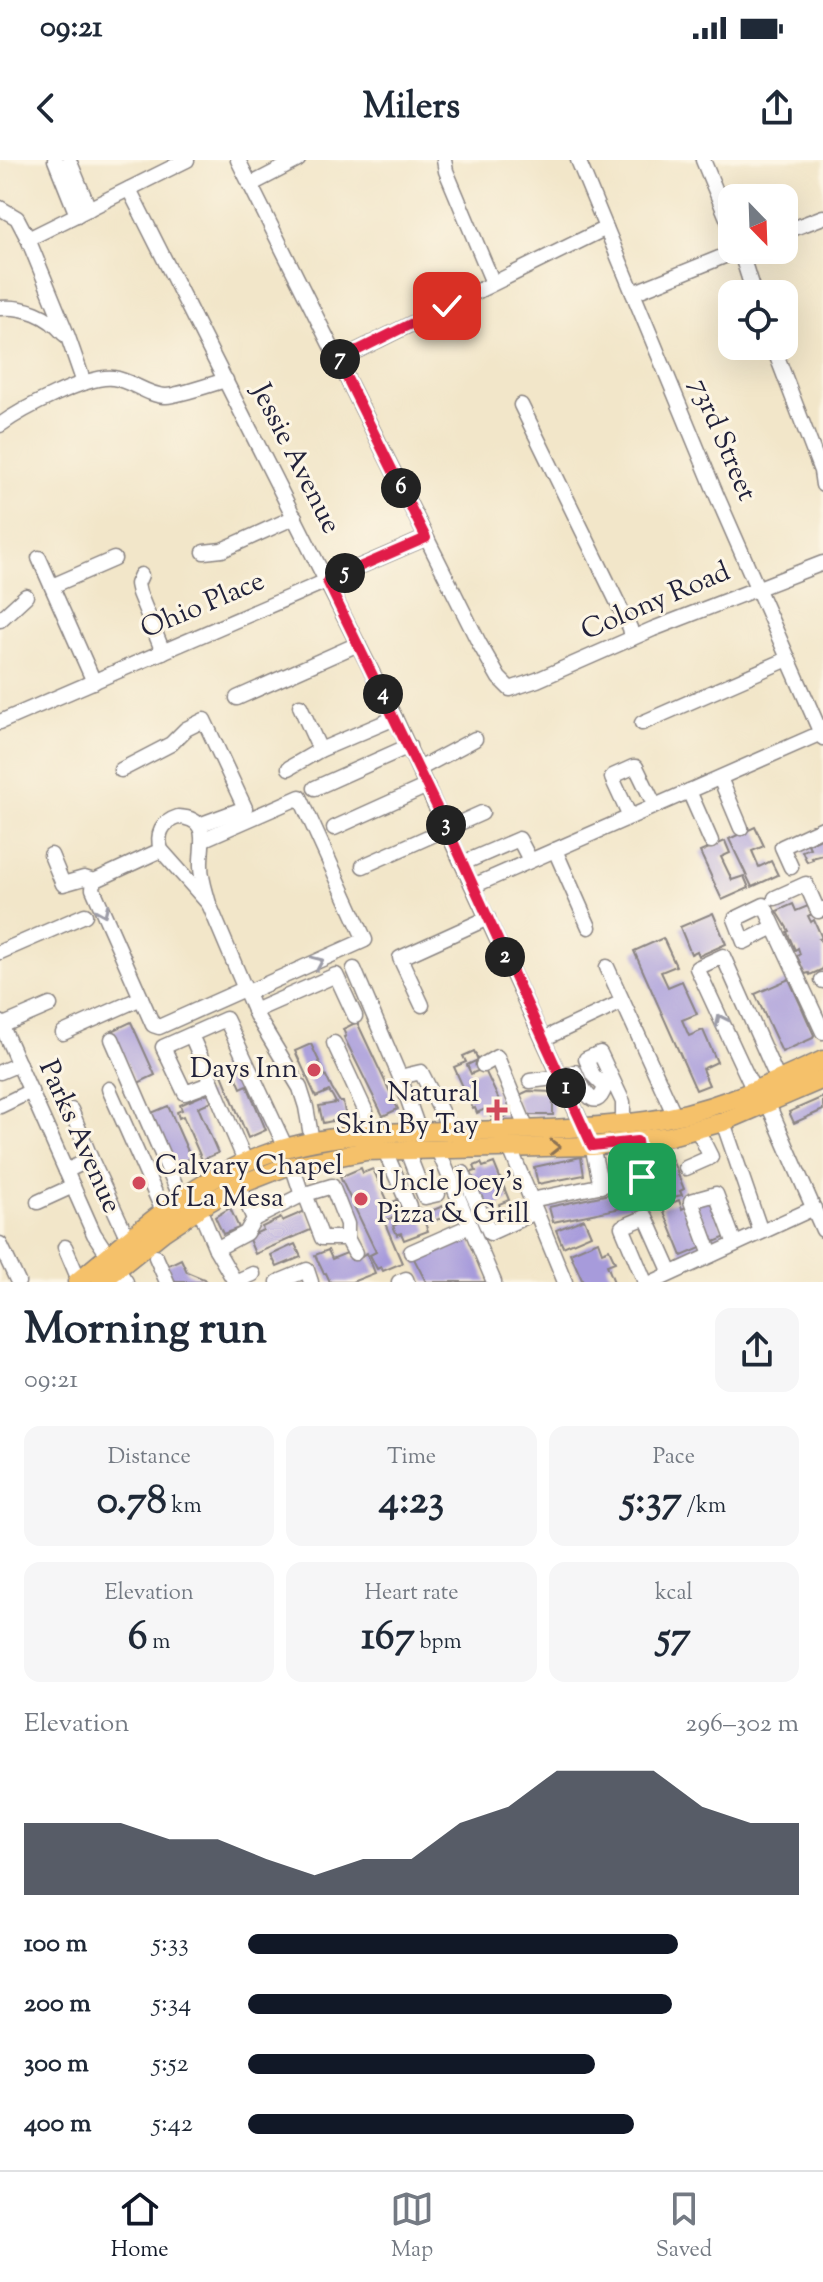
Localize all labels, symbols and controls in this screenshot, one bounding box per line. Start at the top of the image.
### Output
text: 09:21 [40,7,103,50]
text: Milers [363,82,460,134]
icon: back [24,86,68,130]
icon: share [755,86,799,130]
north arrow [718,184,798,264]
map controls [718,184,798,360]
pin [413,272,481,340]
button: locate [718,280,798,360]
icon: check [425,284,469,328]
pin: 7 [320,339,360,379]
text: 7 [334,343,346,375]
street label: 73rd Street [678,373,766,508]
street label: Jessie Avenue [239,375,350,541]
pin: 6 [381,468,421,508]
text: 6 [396,472,406,504]
pin: 5 [325,553,365,593]
street label: Colony Road [575,553,737,651]
text: 5 [341,557,349,589]
street label: Ohio Place [135,562,271,650]
pin: 4 [363,674,403,714]
text: 4 [377,678,389,710]
pin: 3 [426,805,466,845]
text: 3 [442,809,450,841]
one-way arrow [93,903,109,917]
pin: 2 [485,937,525,977]
text: 2 [500,941,510,973]
one-way arrow [309,955,324,971]
one-way arrow [715,1014,731,1028]
place label: Days Inn [190,1050,298,1090]
street label: Parks Avenue [27,1054,131,1220]
marker: Days Inn [305,1061,323,1079]
pin: 1 [546,1068,586,1108]
text: 1 [562,1072,570,1104]
place label: Natural Skin By Tay [335,1074,479,1146]
marker: Natural Skin By Tay [486,1099,508,1121]
one-way arrow [549,1138,562,1156]
pin [608,1143,676,1211]
place label: Calvary Chapel of La Mesa [155,1147,343,1219]
icon: arrive [620,1155,664,1199]
place label: Uncle Joey's Pizza & Grill [377,1163,530,1235]
marker: Calvary Chapel of La Mesa [130,1174,148,1192]
marker: Uncle Joey's Pizza & Grill [352,1190,370,1208]
text: Morning run [24,1300,267,1363]
button: share [715,1308,799,1392]
text: 09:21 [24,1362,78,1399]
text: Distance [108,1442,191,1474]
text: Time [387,1442,436,1474]
text: Pace [653,1442,695,1474]
text: 0.78 [97,1474,167,1531]
text: 4:23 [379,1474,444,1531]
text: 5:37 [621,1474,682,1531]
text: km [167,1491,202,1523]
text: /km [682,1491,726,1523]
text: Elevation [105,1578,194,1610]
text: Heart rate [365,1578,458,1610]
text: kcal [655,1578,693,1610]
text: 6 [128,1610,148,1667]
text: 167 [361,1610,415,1667]
text: 57 [657,1610,691,1667]
text: m [148,1627,171,1659]
text: bpm [415,1627,462,1659]
text: Elevation [24,1706,129,1743]
text: 296–302 m [685,1706,799,1743]
text: 100 m [24,1926,87,1963]
text: 5:33 [152,1926,189,1963]
text: 200 m [24,1986,91,2023]
text: 5:34 [152,1986,191,2023]
text: 300 m [24,2046,89,2083]
text: 5:52 [152,2046,189,2083]
text: 400 m [24,2106,91,2143]
text: 5:42 [152,2106,193,2143]
tab: Home [111,2187,168,2267]
tab: Map [390,2187,434,2267]
tab: Saved [656,2187,712,2267]

